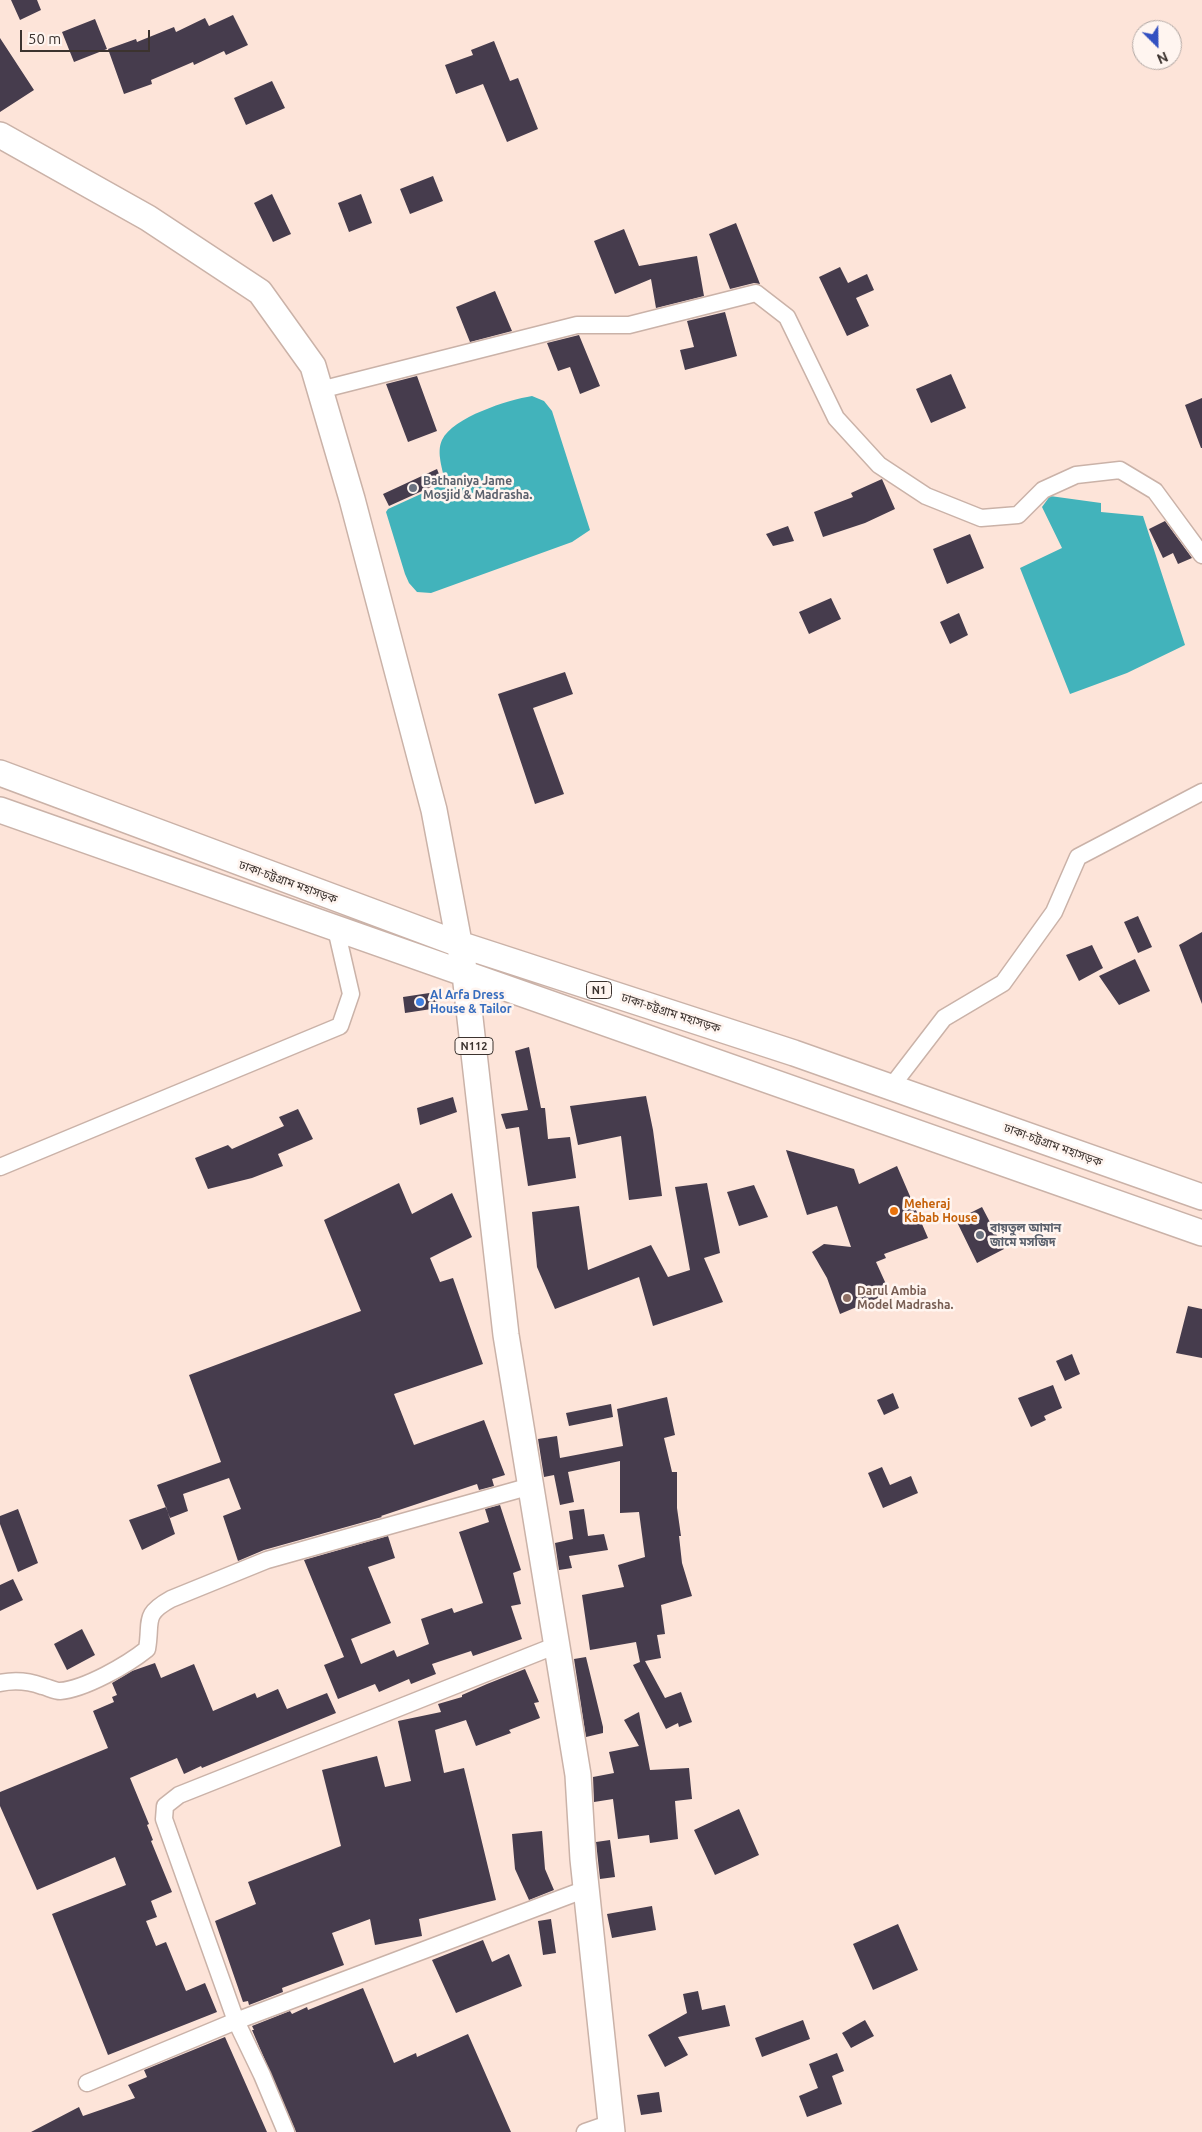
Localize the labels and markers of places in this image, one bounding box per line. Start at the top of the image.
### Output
place label: Bathaniya Jame Mosjid & Madrasha. [423,474,532,502]
marker: Bathaniya Jame Mosjid & Madrasha. [407,482,419,494]
place label: Al Arfa Dress House & Tailor [430,988,512,1016]
marker: Al Arfa Dress House & Tailor [414,996,426,1008]
place label: Meheraj Kabab House [904,1197,978,1225]
marker: Meheraj Kabab House [888,1205,900,1217]
place label: বায়তুল আমান জামে মসজিদ [990,1221,1061,1249]
marker: বায়তুল আমান জামে মসজিদ [974,1229,986,1241]
place label: Darul Ambia Model Madrasha. [857,1284,953,1312]
marker: Darul Ambia Model Madrasha. [841,1292,853,1304]

